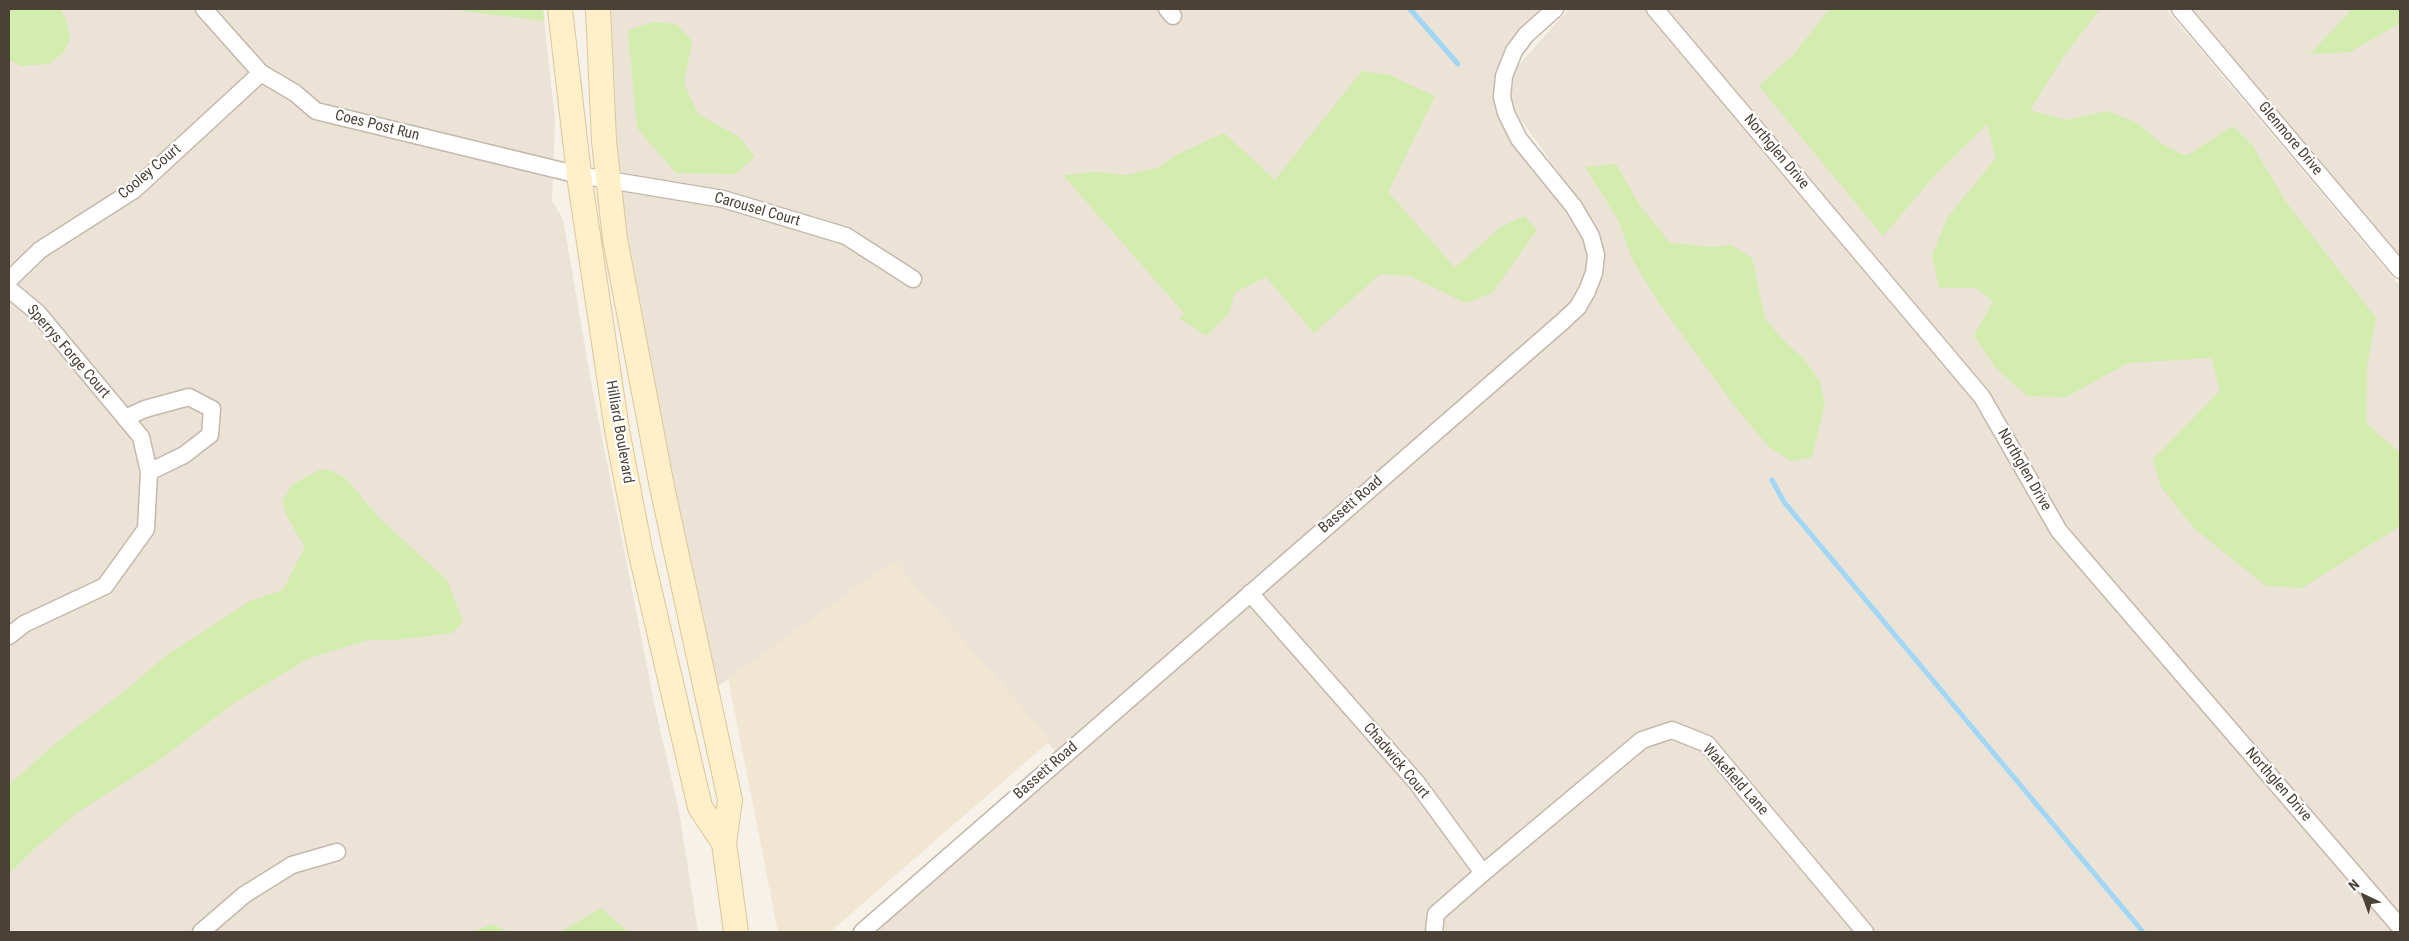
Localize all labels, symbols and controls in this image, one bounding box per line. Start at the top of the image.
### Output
street label: Glenmore Drive [2254,99,2326,179]
street label: Coes Post Run [333,107,421,145]
street label: Northglen Drive [1740,111,1812,193]
street label: Cooley Court [115,141,185,203]
street label: Carousel Court [712,189,802,231]
street label: Sperrys Forge Court [23,302,113,402]
street label: Hilliard Boulevard [601,379,637,485]
street label: Northglen Drive [1993,426,2055,514]
street label: Bassett Road [1315,472,1387,538]
street label: Chadwick Court [1359,719,1433,803]
street label: Bassett Road [1010,738,1082,804]
street label: Wakefield Lane [1698,741,1772,819]
street label: Northglen Drive [2241,744,2315,826]
north arrow [2339,871,2389,921]
text: N [2345,876,2362,894]

